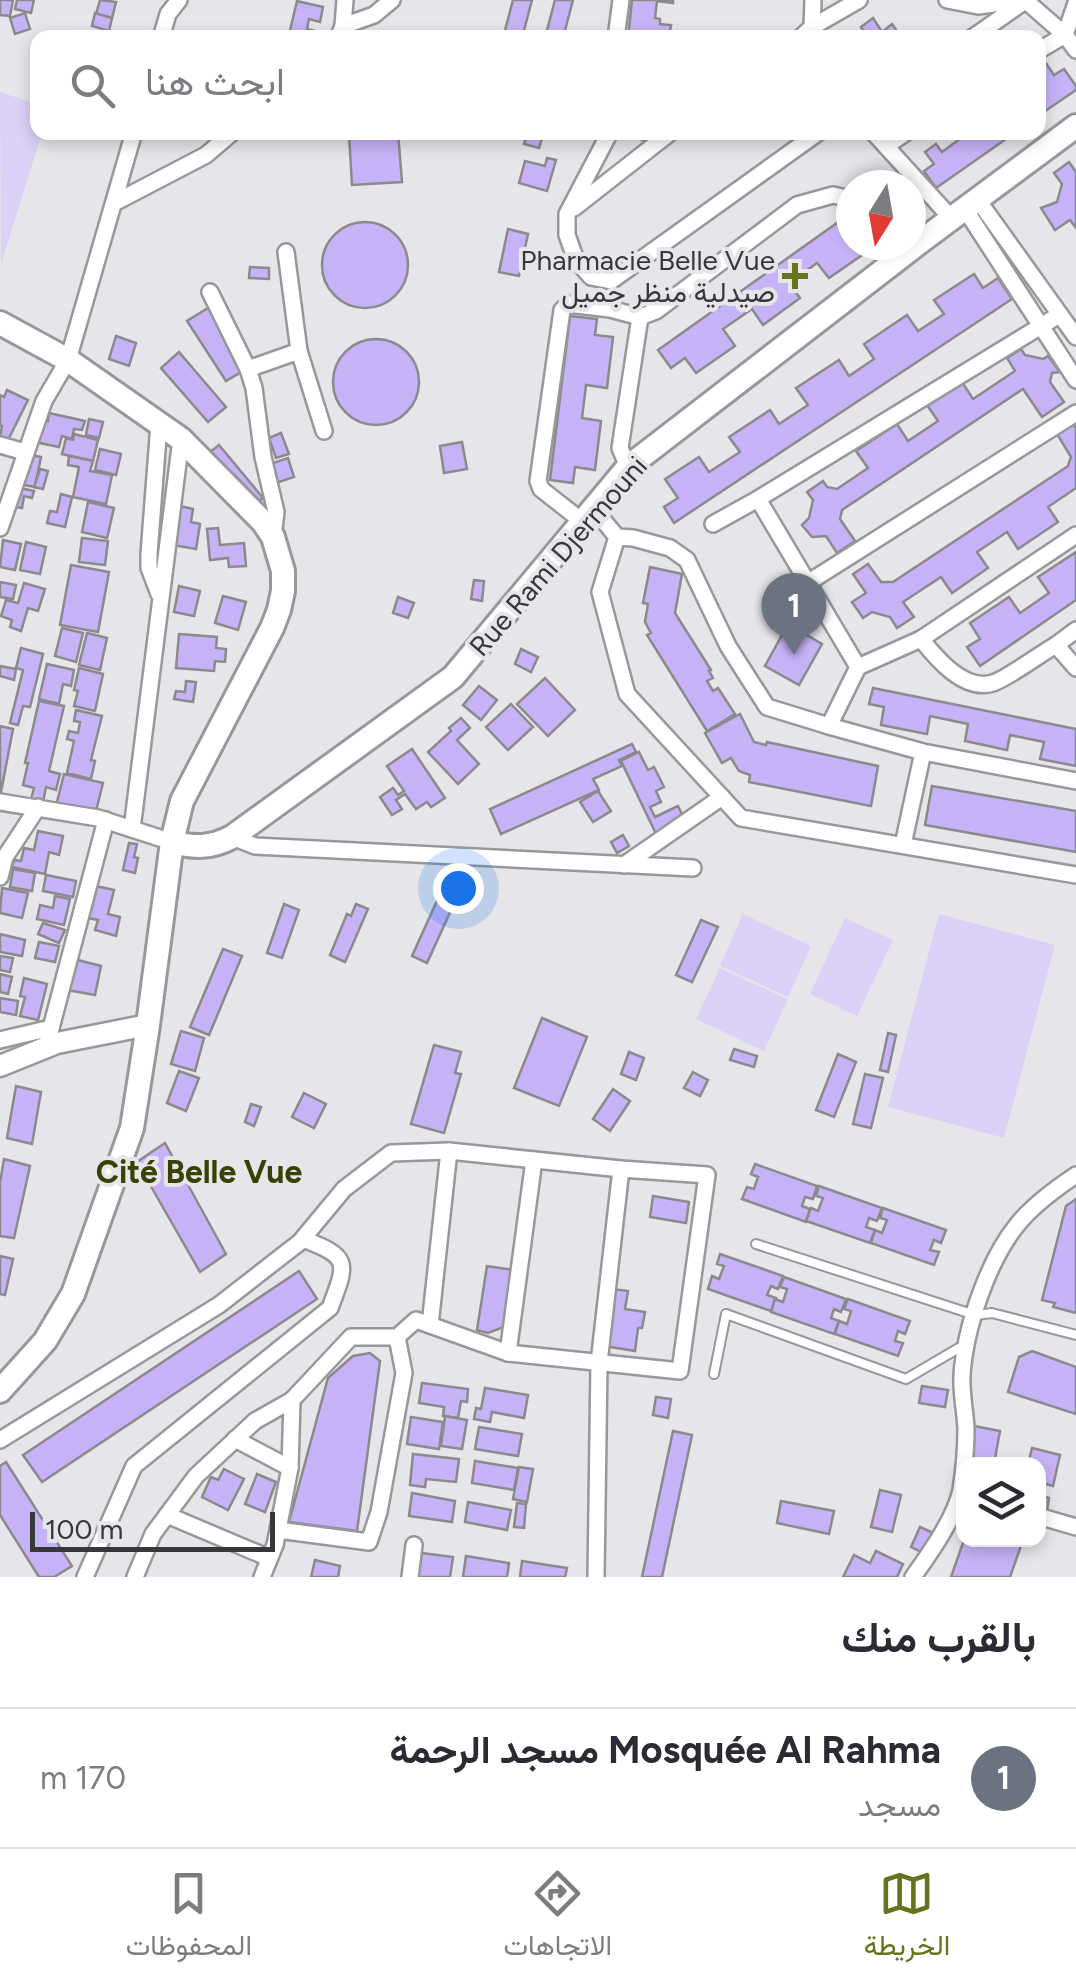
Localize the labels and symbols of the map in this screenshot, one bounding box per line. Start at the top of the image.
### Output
north arrow [836,170,926,260]
place label: Pharmacie Belle Vue صيدلية منظر جميل [520,243,775,310]
marker: Pharmacie Belle Vue صيدلية منظر جميل [784,265,806,287]
street label: Rue Rami Djermouni [462,449,654,663]
pin: 1 [762,572,826,655]
your location [433,863,484,914]
district label: Cité Belle Vue [96,1153,302,1191]
scale bar [30,1507,275,1552]

